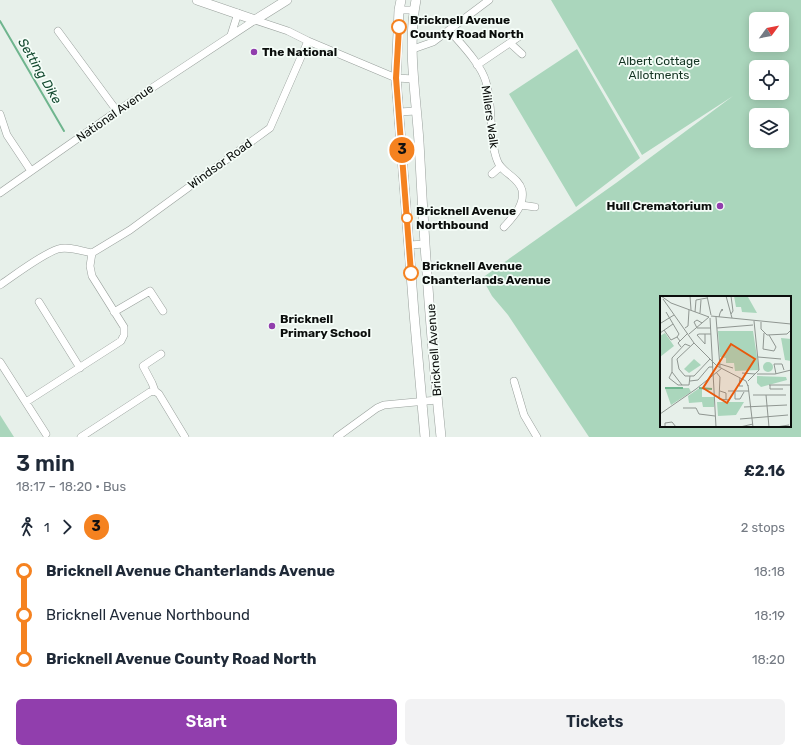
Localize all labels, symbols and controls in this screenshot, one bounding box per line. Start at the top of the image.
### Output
north arrow [749,12,789,52]
map controls [749,12,789,148]
place label: Bricknell Avenue County Road North [410,13,524,41]
marker: Bricknell Avenue County Road North [391,19,407,35]
water label: Setting Dike [14,36,65,107]
place label: The National [262,45,337,59]
marker: The National [249,47,259,57]
park label: Albert Cottage Allotments [618,54,700,82]
button: locate [749,60,789,100]
street label: National Avenue [74,81,156,145]
street label: Millers Walk [479,85,501,150]
button: layers [749,108,789,148]
street label: Windsor Road [185,136,255,192]
line badge: 3 [389,137,415,163]
text: 3 [397,141,407,158]
place label: Hull Crematorium [606,199,712,213]
marker: Hull Crematorium [715,201,725,211]
place label: Bricknell Avenue Northbound [416,204,516,232]
marker: Bricknell Avenue Northbound [401,212,413,224]
place label: Bricknell Avenue Chanterlands Avenue [422,259,551,287]
marker: Bricknell Avenue Chanterlands Avenue [403,265,419,281]
inset map [660,296,791,427]
street label: Bricknell Avenue [424,303,444,397]
place label: Bricknell Primary School [280,312,371,340]
marker: Bricknell Primary School [267,321,277,331]
text: 3 min [16,450,75,477]
text: £2.16 [744,462,785,480]
text: 18:17 – 18:20 · Bus [16,479,126,494]
icon: walk [16,516,38,538]
icon: forward [56,516,78,538]
text: 3 [92,518,101,535]
text: 1 [44,520,50,535]
text: 2 stops [741,520,785,535]
text: Bricknell Avenue Chanterlands Avenue [46,562,335,580]
text: 18:18 [754,564,785,579]
text: Bricknell Avenue Northbound [46,606,250,624]
text: 18:19 [755,608,785,623]
text: Bricknell Avenue County Road North [46,650,316,668]
text: 18:20 [752,652,785,667]
button: Start [16,699,397,745]
button: Tickets [405,699,785,745]

